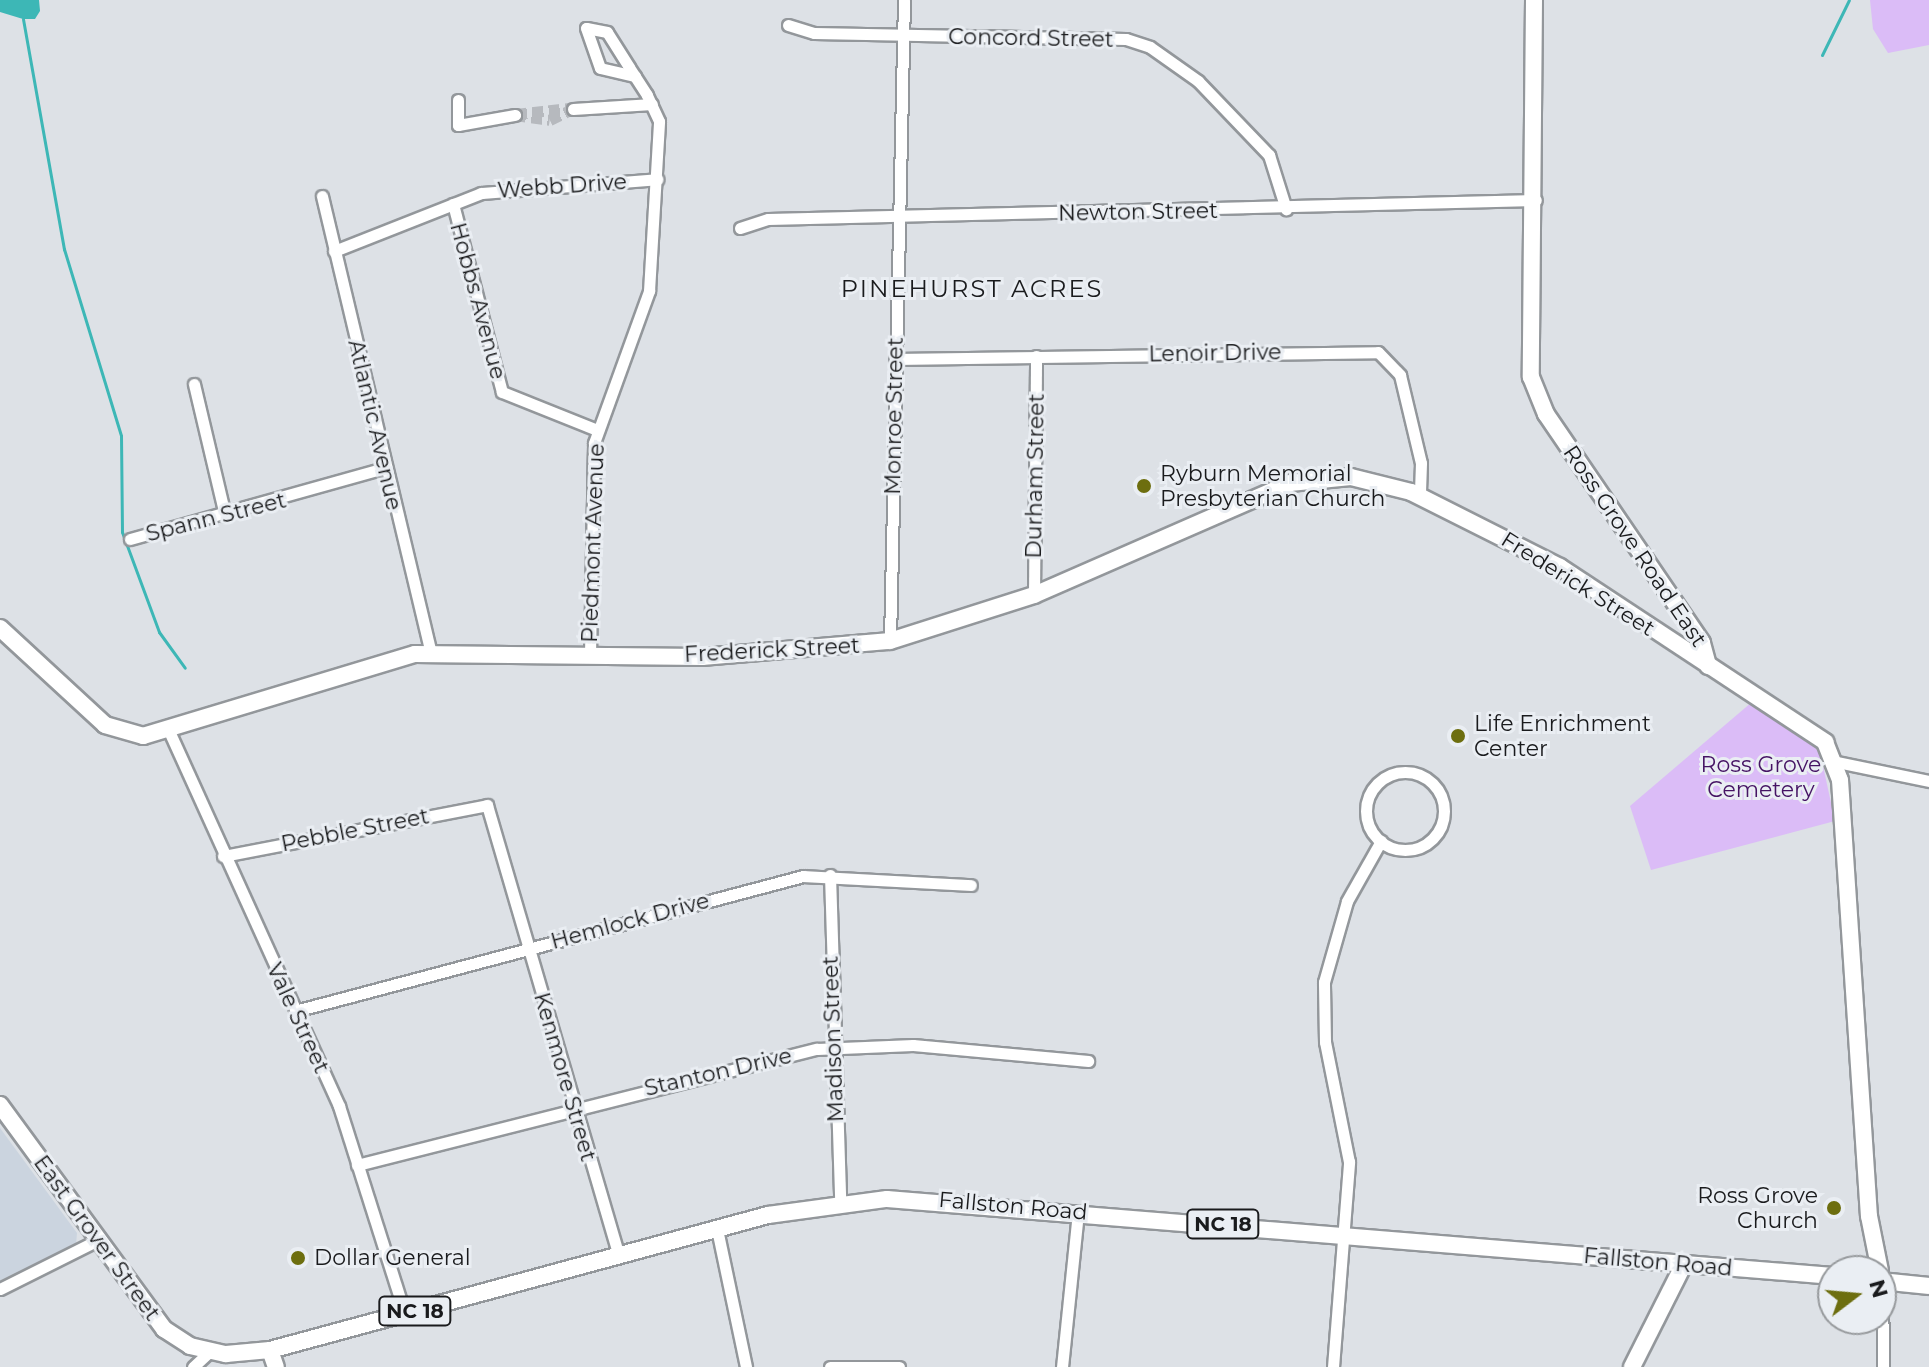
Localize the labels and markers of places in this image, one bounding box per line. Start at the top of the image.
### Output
place label: Ryburn Memorial Presbyterian Church [1160,460,1385,512]
marker: Ryburn Memorial Presbyterian Church [1135,477,1153,495]
place label: Life Enrichment Center [1474,710,1651,762]
marker: Life Enrichment Center [1449,727,1467,745]
place label: Ross Grove Church [1697,1182,1818,1234]
marker: Ross Grove Church [1825,1199,1843,1217]
place label: Dollar General [314,1245,471,1271]
marker: Dollar General [289,1249,307,1267]

